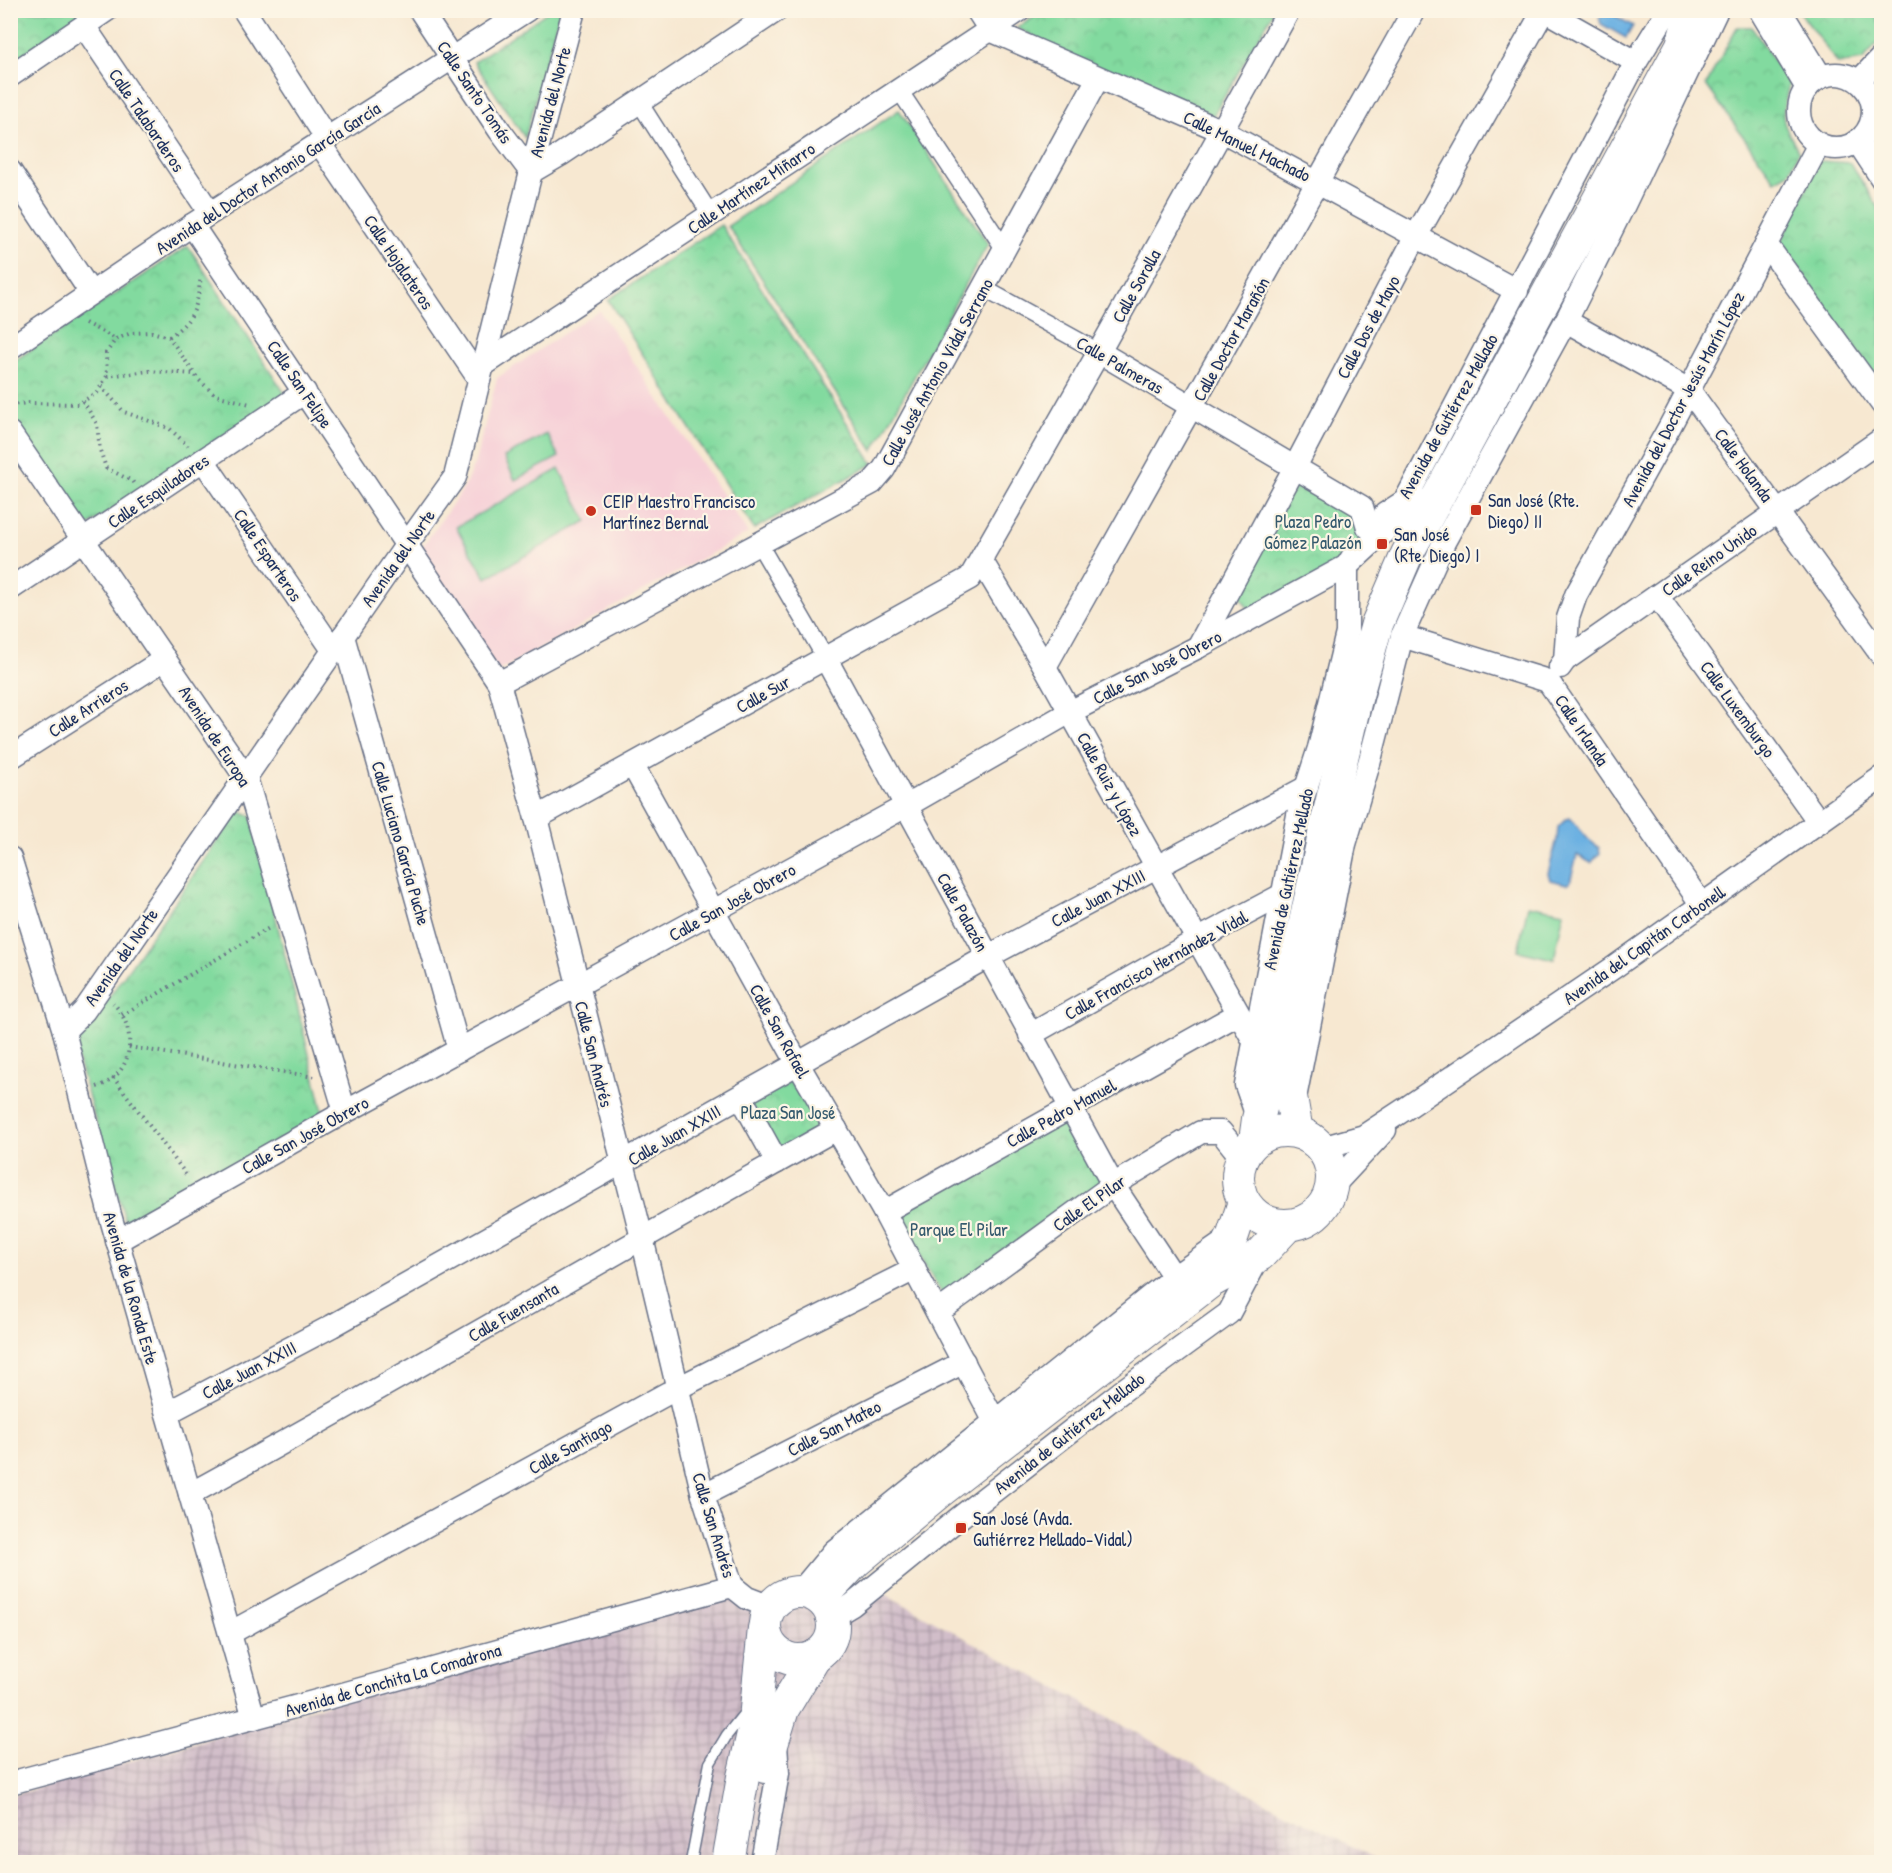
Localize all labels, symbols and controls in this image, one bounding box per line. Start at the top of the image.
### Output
street label: Calle Santo Tomás [431,36,519,148]
street label: Avenida del Norte [523,44,577,160]
street label: Calle Talabarderos [103,63,191,177]
street label: Avenida del Doctor Antonio García García [151,96,385,260]
street label: Calle Manuel Machado [1179,104,1315,188]
street label: Calle Martínez Miñarro [682,136,820,240]
street label: Calle Hojalateros [358,210,440,314]
street label: Calle Sorolla [1106,245,1166,327]
street label: Calle Dos de Mayo [1330,271,1406,383]
street label: Calle Doctor Marañón [1186,272,1276,406]
street label: Calle José Antonio Vidal Serrano [875,274,999,470]
street label: Avenida del Doctor Jesús Marín López [1616,287,1751,511]
street label: Avenida de Gutiérrez Mellado [1392,329,1504,503]
street label: Calle Palmeras [1072,330,1168,400]
street label: Calle San Felipe [261,335,339,433]
street label: Calle Holanda [1709,423,1779,507]
street label: Calle Esquiladores [102,448,214,534]
place label: San José (Rte. Diego) II [1488,488,1579,534]
place label: CEIP Maestro Francisco Martínez Bernal [603,489,755,535]
marker: San José (Rte. Diego) II [1469,503,1483,517]
street label: Calle Esparteros [228,504,308,606]
street label: Avenida del Norte [355,504,441,612]
marker: CEIP Maestro Francisco Martínez Bernal [584,504,598,518]
park label: Plaza Pedro Gómez Palazón [1264,509,1362,555]
street label: Calle Reino Unido [1656,518,1762,602]
place label: San José (Rte. Diego) I [1394,522,1479,568]
marker: San José (Rte. Diego) I [1375,537,1389,551]
street label: Calle San José Obrero [1088,624,1226,710]
street label: Calle Luxemburgo [1694,655,1782,763]
street label: Calle Sur [731,669,795,719]
street label: Calle Arrieros [43,673,133,743]
street label: Avenida de Europa [173,681,257,791]
street label: Calle Irlanda [1549,689,1615,771]
street label: Calle Ruiz y López [1071,727,1149,841]
street label: Calle Luciano García Puche [366,758,436,928]
street label: Avenida de Gutiérrez Mellado [1257,786,1319,972]
street label: Calle San José Obrero [664,857,800,947]
street label: Calle Juan XXIII [1046,863,1150,933]
street label: Calle Palazón [931,868,995,956]
street label: Avenida del Capitán Carbonell [1558,879,1730,1010]
street label: Avenida del Norte [78,903,164,1011]
street label: Calle Francisco Hernández Vidal [1060,904,1252,1026]
street label: Calle San Rafael [744,979,816,1083]
street label: Calle San Andrés [569,998,619,1110]
street label: Calle Pedro Manuel [1001,1072,1121,1154]
street label: Calle San José Obrero [237,1090,373,1180]
street label: Calle Juan XXIII [623,1098,725,1172]
park label: Plaza San José [740,1100,836,1125]
street label: Calle El Pilar [1047,1169,1131,1237]
street label: Avenida de la Ronda Este [97,1209,165,1367]
park label: Parque El Pilar [910,1217,1008,1242]
street label: Calle Fuensanta [463,1276,563,1348]
street label: Calle Juan XXIII [197,1335,301,1405]
street label: Avenida de Gutiérrez Mellado [988,1366,1150,1500]
street label: Calle San Mateo [783,1394,885,1462]
street label: Calle Santiago [524,1414,616,1480]
street label: Calle San Andrés [686,1469,742,1581]
place label: San José (Avda. Gutiérrez Mellado-Vidal) [973,1506,1133,1552]
marker: San José (Avda. Gutiérrez Mellado-Vidal) [954,1521,968,1535]
street label: Avenida de Conchita La Comadrona [282,1637,504,1723]

